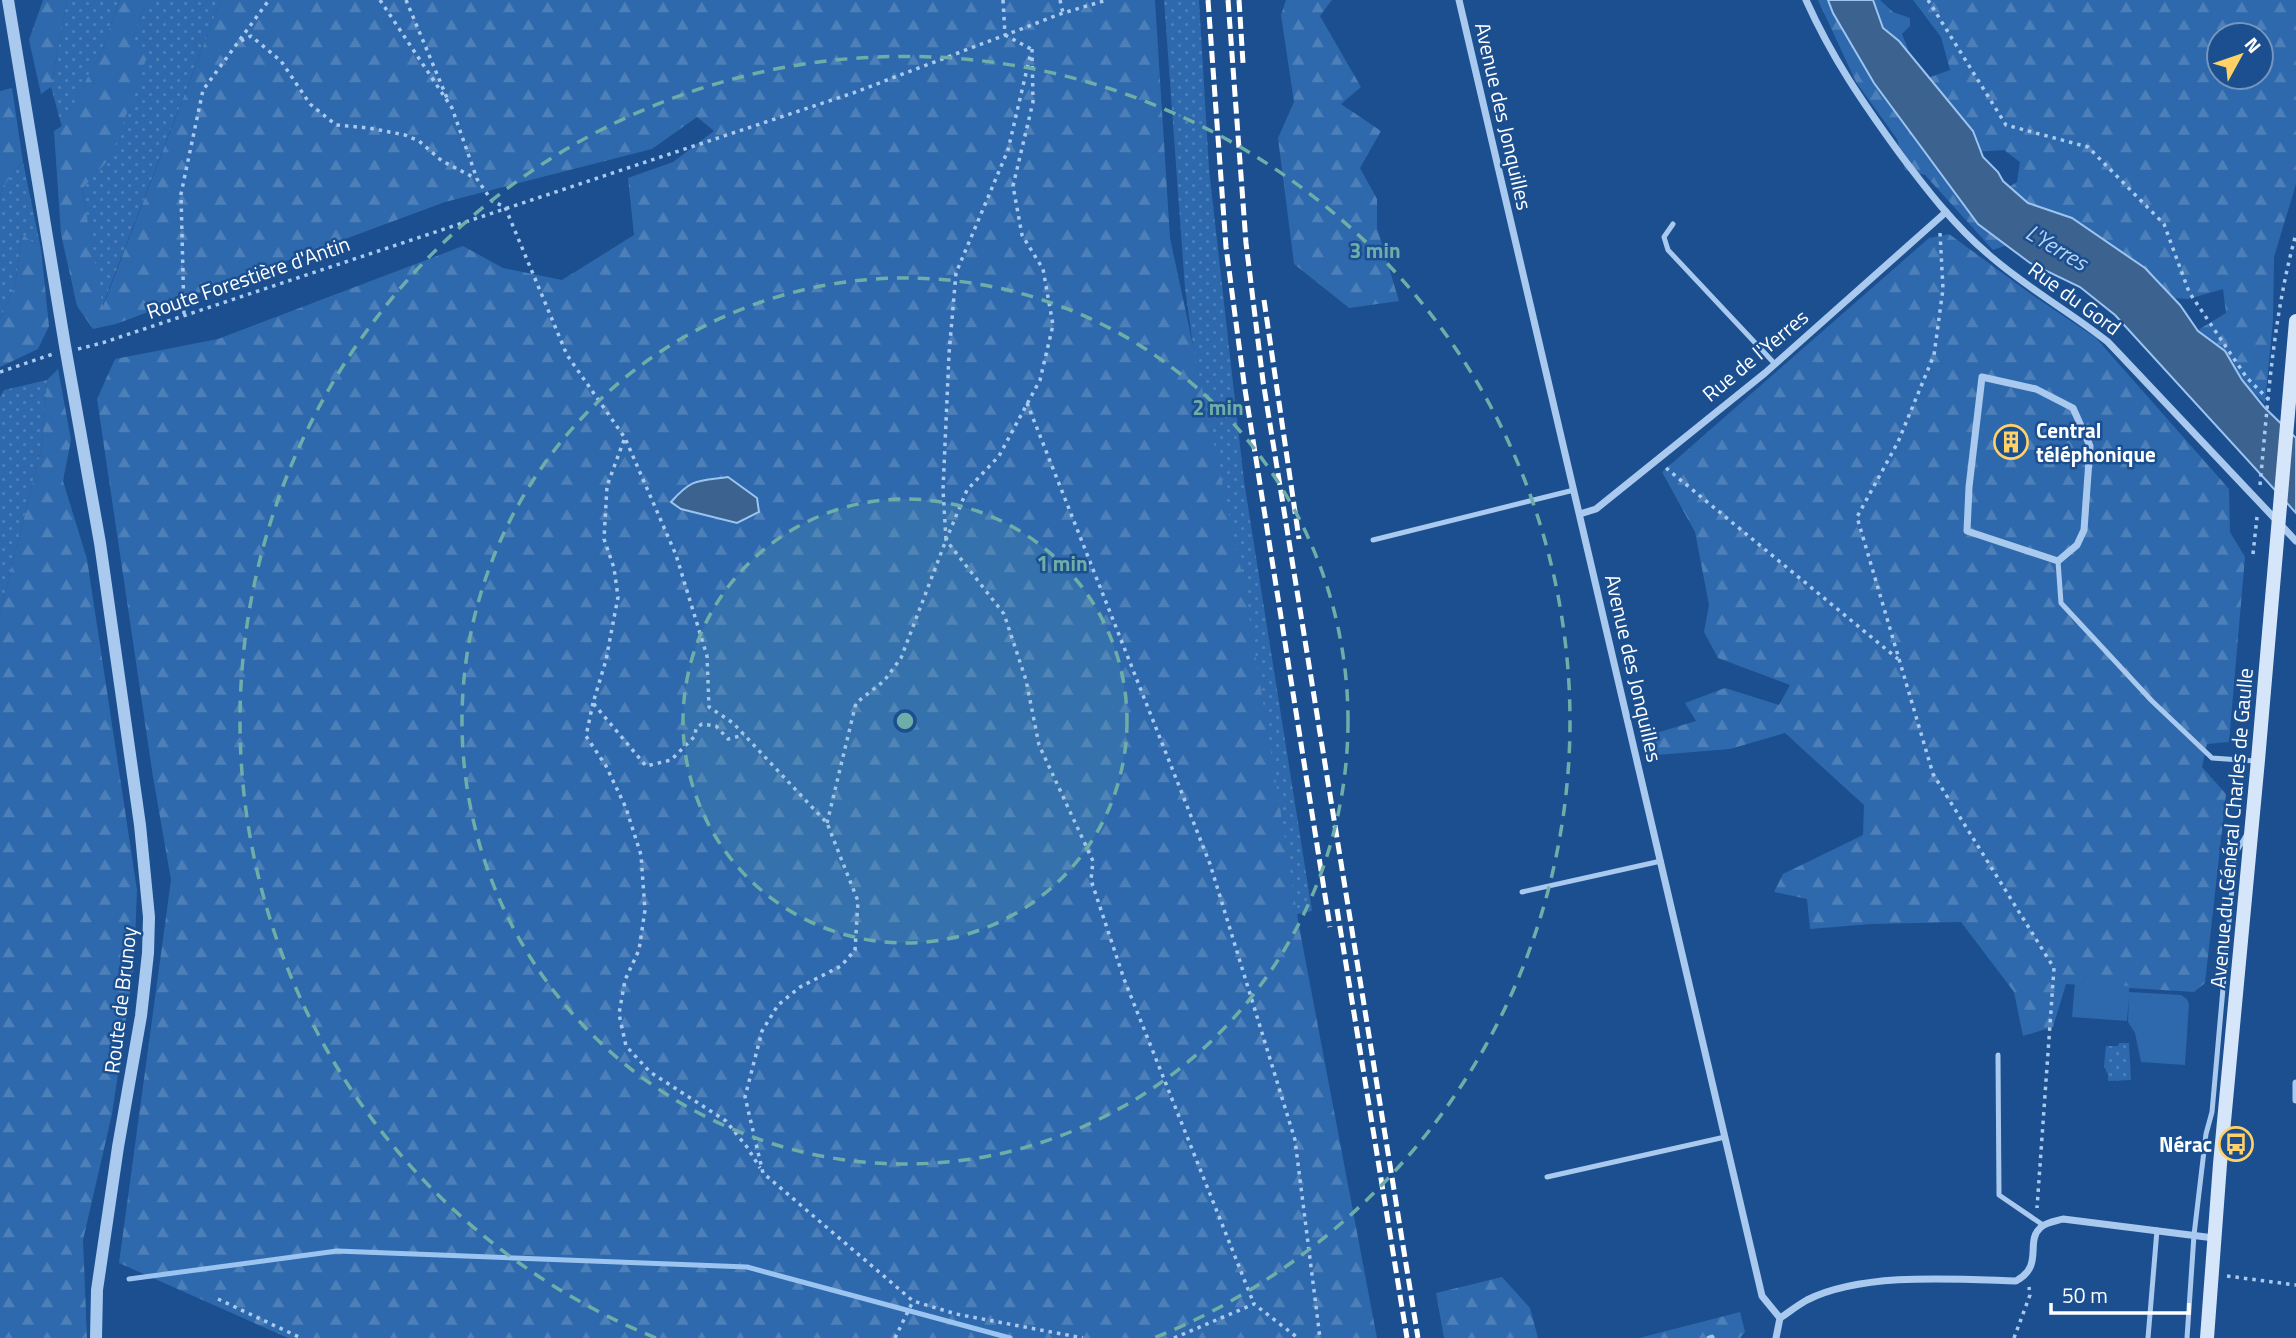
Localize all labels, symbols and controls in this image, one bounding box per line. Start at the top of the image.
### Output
street label: Avenue des Jonquilles [1467,19,1541,213]
north arrow [2205,21,2275,91]
text: N [2238,30,2269,59]
water label: L'Yerres [2019,215,2097,280]
street label: Route Forestière d'Antin [142,227,354,327]
text: 3 min [1349,234,1401,266]
street label: Rue du Gord [2022,253,2128,343]
street label: Rue de l'Yerres [1695,301,1815,409]
text: 2 min [1192,391,1244,423]
place label: Central téléphonique [2036,414,2156,470]
building icon: Central téléphonique [1992,423,2030,461]
text: 1 min [1036,547,1088,579]
street label: Avenue des Jonquilles [1597,571,1671,765]
street label: Avenue du Général Charles de Gaulle [2201,666,2261,990]
centre of rings [893,709,917,733]
street label: Route de Brunoy [95,925,145,1075]
bus stop icon: Nérac [2217,1125,2255,1163]
place label: Nérac [2159,1128,2212,1160]
scale bar [2051,1272,2189,1316]
text: 50 m [2062,1279,2108,1311]

